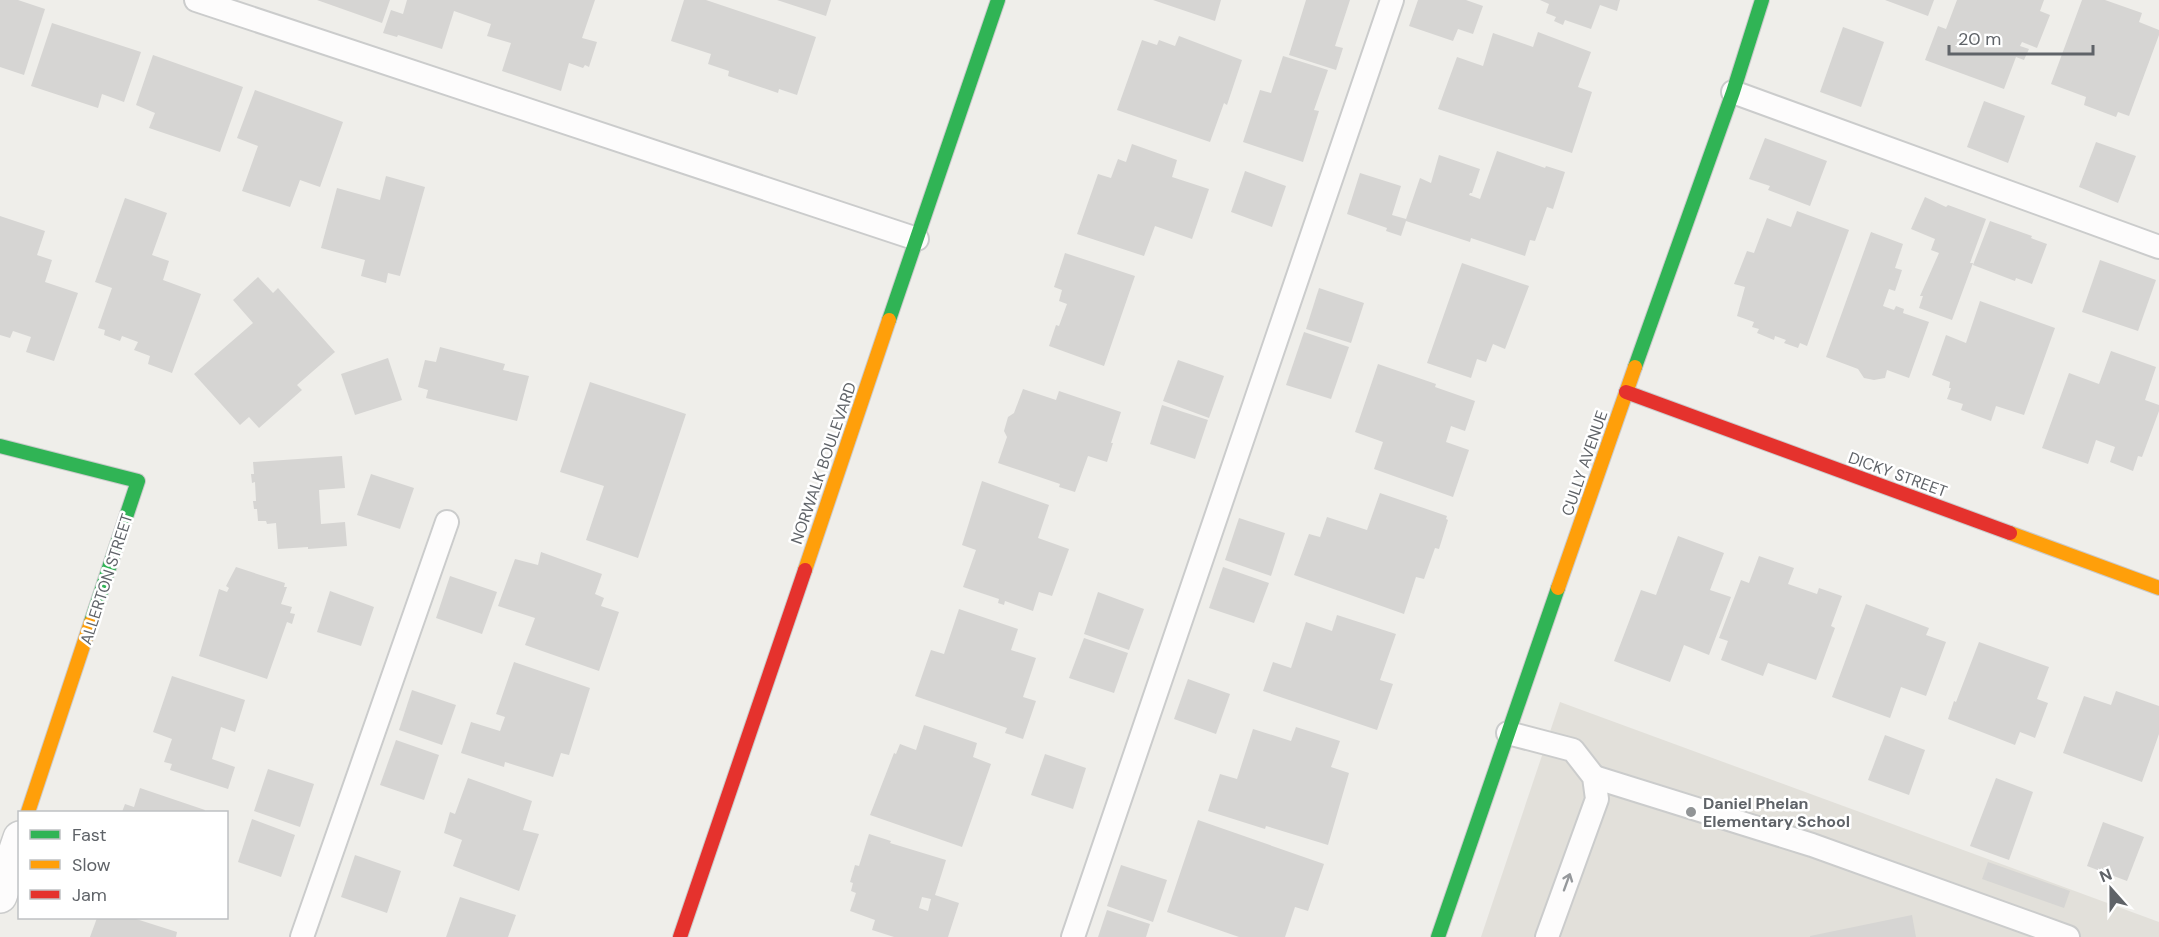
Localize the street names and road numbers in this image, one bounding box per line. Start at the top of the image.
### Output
street label: NORWALK BOULEVARD [786,379,861,547]
street label: CULLY AVENUE [1557,408,1612,519]
street label: DICKY STREET [1846,447,1950,502]
street label: ALLERTON STREET [75,511,138,647]

